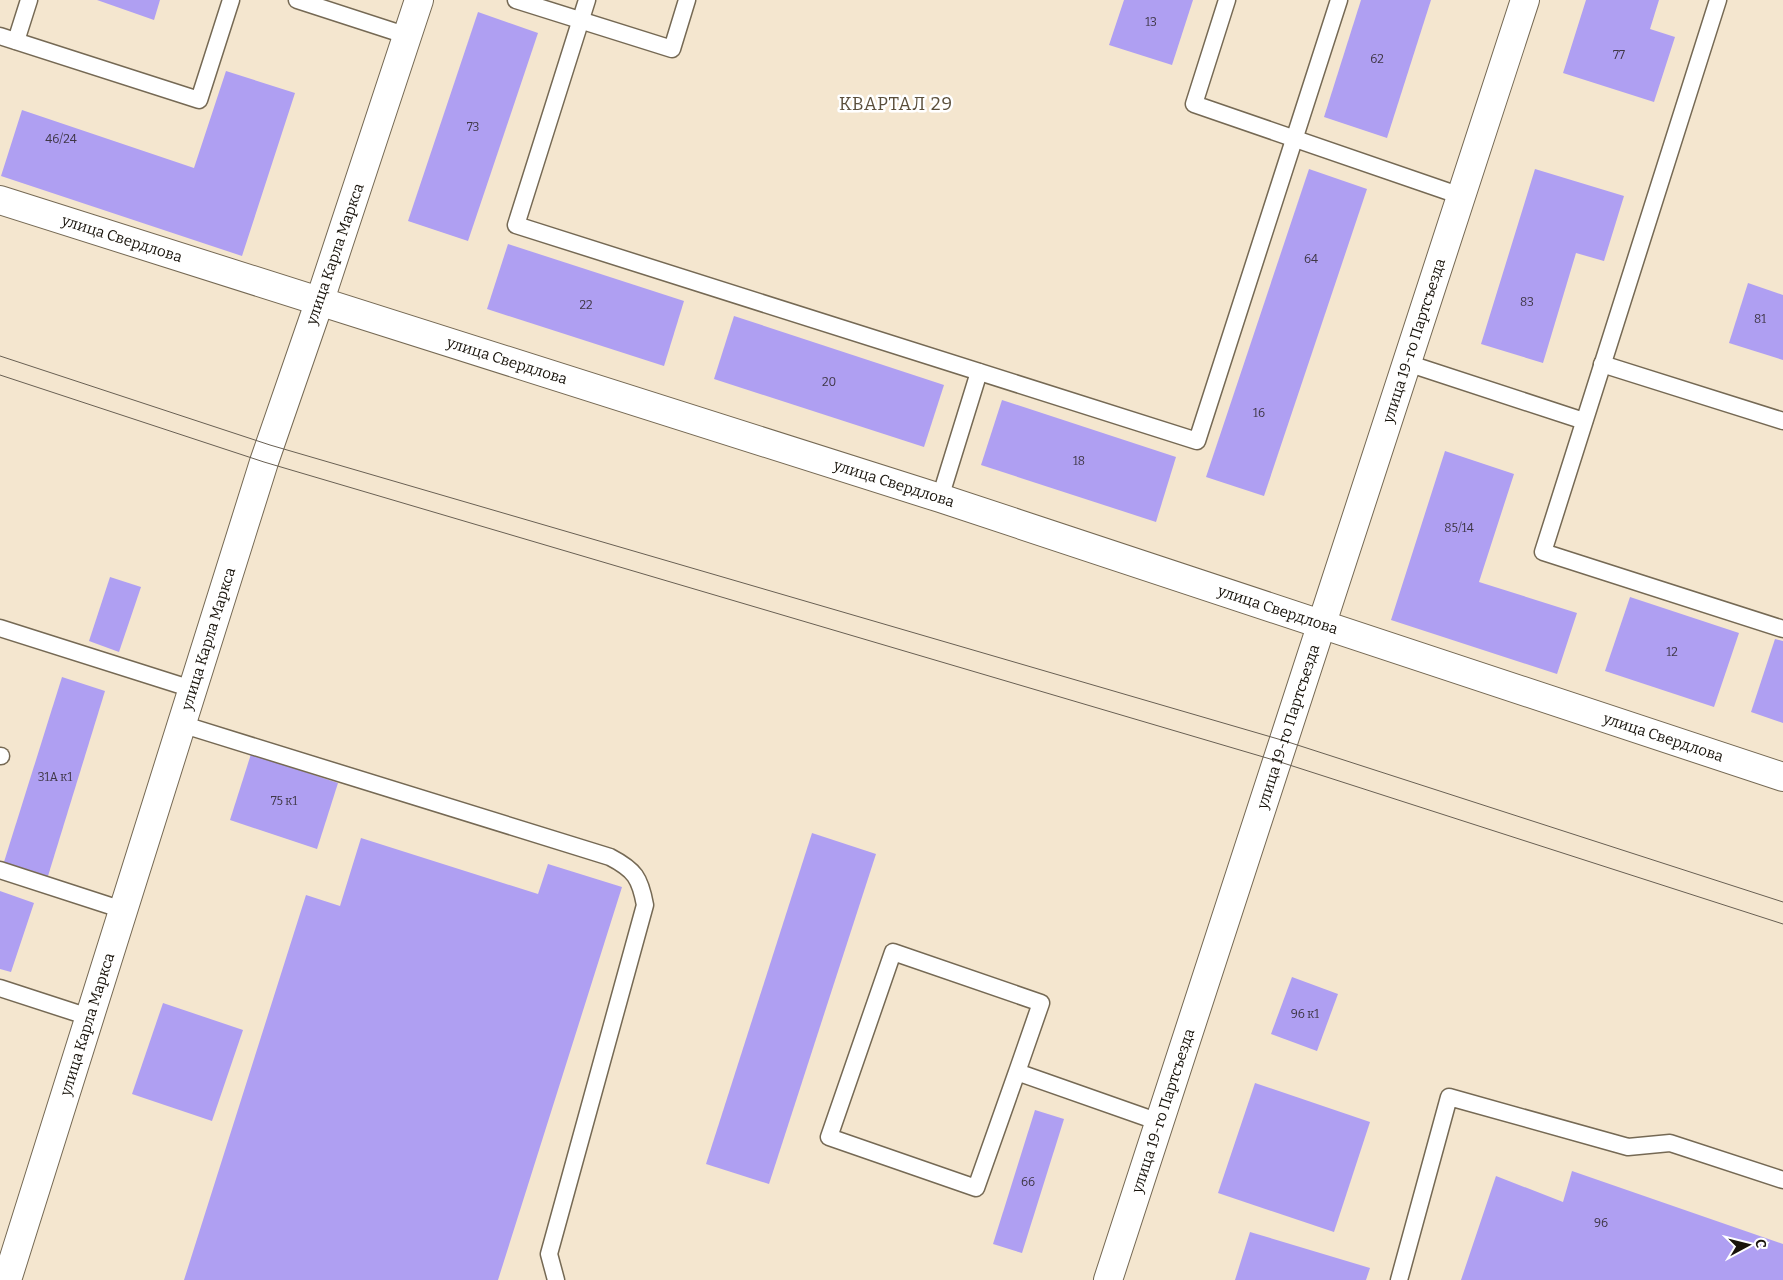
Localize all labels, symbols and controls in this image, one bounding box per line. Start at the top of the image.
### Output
house number: 13 [1145,15,1157,29]
house number: 77 [1613,48,1625,62]
house number: 62 [1370,52,1384,66]
district label: КВАРТАЛ 29 [839,93,953,115]
house number: 73 [467,120,479,134]
house number: 46/24 [45,132,77,146]
street label: улица Карла Маркса [302,181,368,328]
street label: улица Свердлова [59,211,185,266]
house number: 64 [1304,252,1318,266]
street label: улица 19-го Партсъезда [1379,256,1449,426]
house number: 83 [1520,295,1534,309]
house number: 22 [579,298,593,312]
house number: 81 [1754,312,1766,326]
street label: улица Свердлова [444,333,570,388]
house number: 20 [822,375,836,389]
house number: 16 [1253,406,1265,420]
house number: 18 [1073,454,1085,468]
street label: улица Свердлова [831,456,957,511]
house number: 85/14 [1444,521,1474,535]
street label: улица Карла Маркса [177,565,239,713]
street label: улица Свердлова [1215,581,1340,638]
street label: улица 19-го Партсъезда [1253,642,1323,812]
house number: 12 [1666,645,1678,659]
street label: улица Свердлова [1600,709,1726,766]
house number: 31А к1 [38,770,72,784]
house number: 75 к1 [271,794,297,808]
street label: улица Карла Маркса [56,951,118,1099]
house number: 96 к1 [1291,1007,1319,1021]
street label: улица 19-го Партсъезда [1128,1026,1198,1196]
house number: 66 [1021,1175,1035,1189]
house number: 96 [1594,1216,1608,1230]
north arrow [1723,1220,1773,1270]
text: С [1751,1238,1769,1249]

